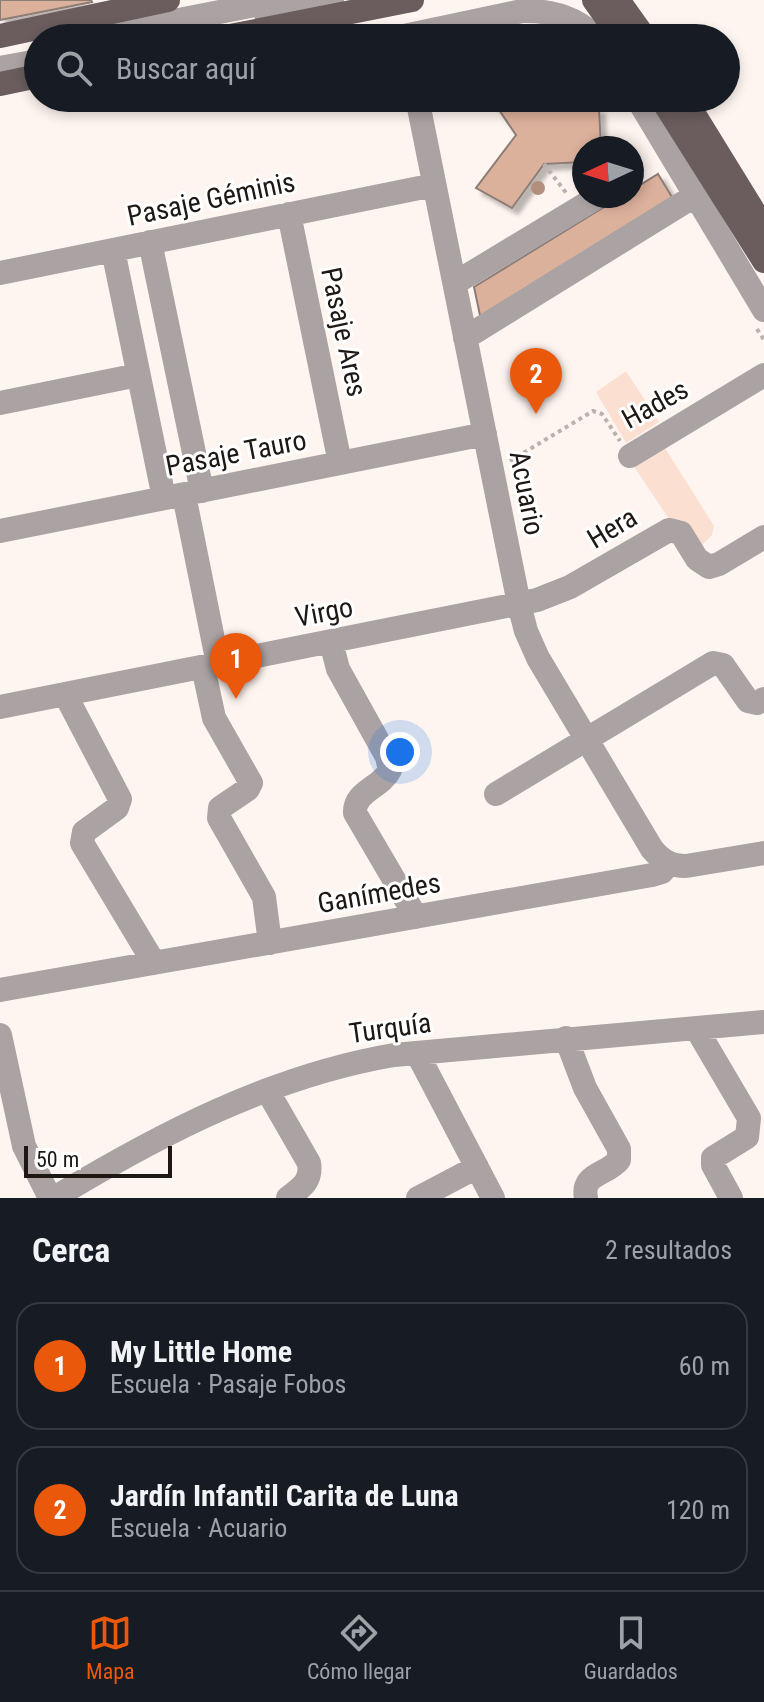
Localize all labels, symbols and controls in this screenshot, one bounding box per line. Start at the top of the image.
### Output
search box [24,24,740,112]
icon: search [52,46,96,90]
text: Buscar aquí [116,51,256,86]
north arrow [572,136,644,208]
street label: Pasaje Géminis [124,165,298,233]
street label: Pasaje Ares [314,264,374,400]
pin: 2 [510,348,562,414]
street label: Hades [616,372,694,436]
street label: Pasaje Tauro [163,423,309,483]
street label: Acuario [503,448,551,538]
street label: Hera [581,500,643,556]
street label: Virgo [292,590,356,634]
pin: 1 [210,633,262,699]
your location [380,732,420,772]
street label: Ganímedes [315,866,443,920]
street label: Turquía [347,1006,433,1050]
scale bar [24,1142,172,1178]
text: 50 m [36,1147,79,1172]
text: Cerca [32,1230,110,1270]
text: 2 resultados [605,1235,732,1265]
text: My Little Home [110,1334,292,1369]
text: 1 [53,1351,67,1381]
text: 60 m [679,1351,730,1381]
text: Escuela · Pasaje Fobos [110,1369,346,1399]
text: Jardín Infantil Carita de Luna [110,1478,459,1513]
text: 2 [53,1495,67,1525]
text: 120 m [666,1495,730,1525]
text: Escuela · Acuario [110,1513,287,1543]
tab: Mapa [86,1611,135,1684]
tab: Cómo llegar [307,1611,412,1684]
tab: Guardados [584,1611,678,1684]

